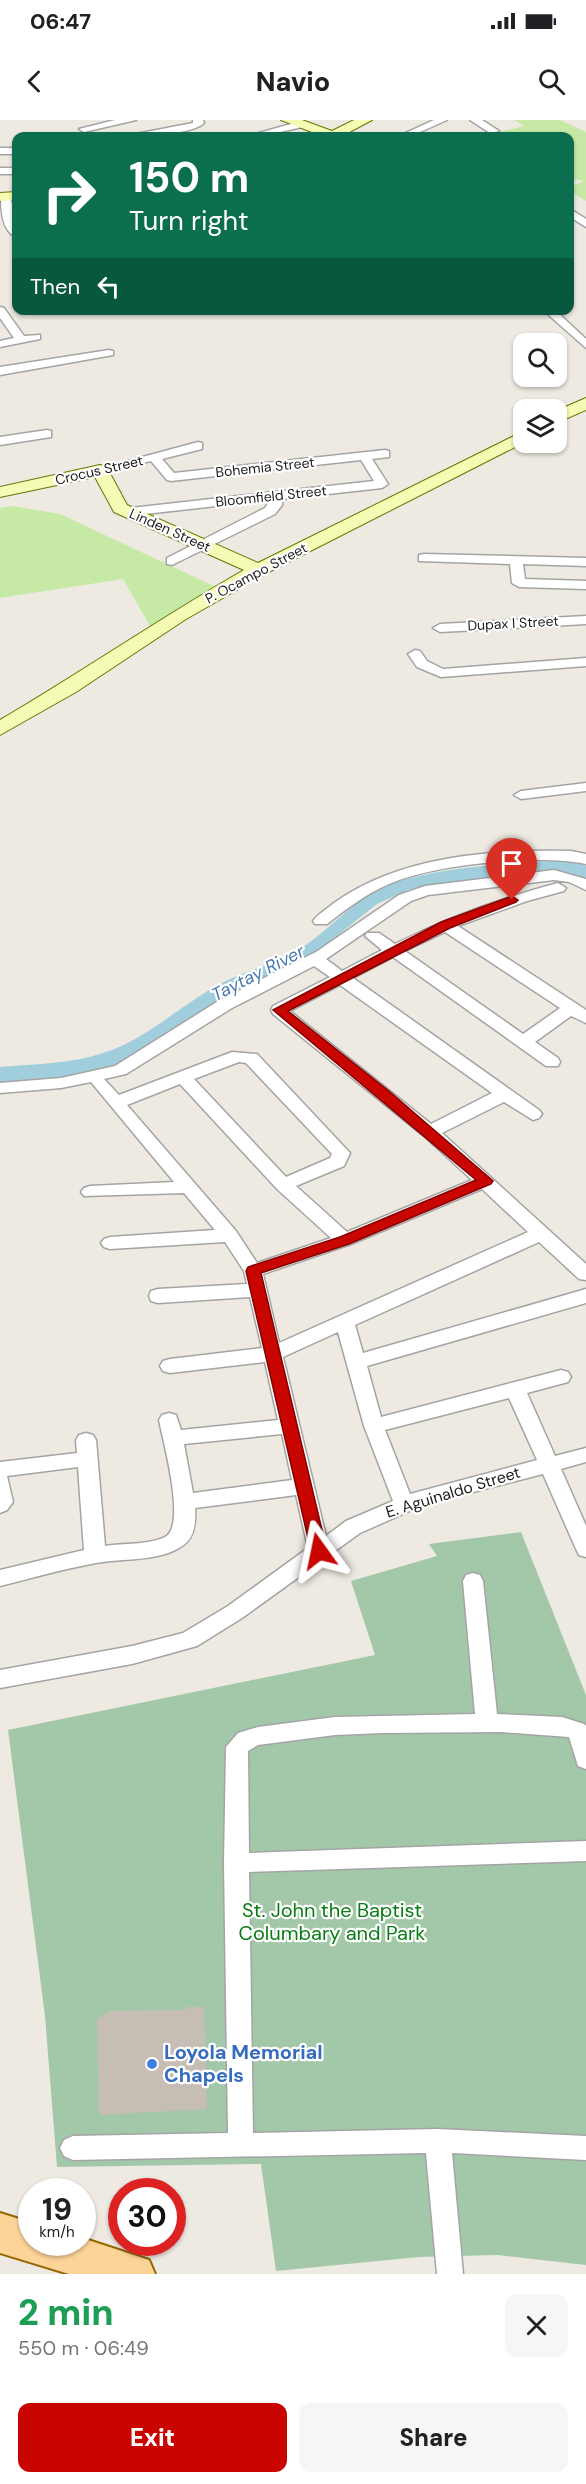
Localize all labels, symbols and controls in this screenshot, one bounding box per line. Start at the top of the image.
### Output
text: 06:47 [30,7,91,36]
text: Navio [256,64,330,99]
icon: back [18,65,51,98]
icon: search [535,65,568,98]
text: 150 m [129,150,249,205]
icon: right [30,156,108,234]
text: Turn right [129,203,249,238]
icon: left [92,270,125,303]
text: Then [30,272,80,301]
map controls [513,333,567,453]
button: search [513,333,567,387]
button: layers [513,399,567,453]
street label: Crocus Street [53,451,145,489]
street label: Bohemia Street [215,453,315,481]
street label: Bloomfield Street [214,481,328,511]
street label: Linden Street [127,504,213,556]
street label: P. Ocampo Street [202,539,310,607]
street label: Dupax I Street [467,612,559,634]
pin [486,838,537,900]
icon: arrive [495,847,528,880]
water label: Taytay River [207,939,310,1007]
street label: E. Aguinaldo Street [383,1462,523,1522]
position arrow [287,1519,351,1583]
park label: St. John the Baptist Columbary and Park [239,1897,425,1946]
place label: Loyola Memorial Chapels [164,2039,323,2088]
marker: Loyola Memorial Chapels [145,2057,159,2071]
speed limit sign: 30 [108,2178,186,2256]
text: 19 [42,2190,72,2229]
text: km/h [39,2222,75,2242]
text: 2 min [18,2289,114,2336]
button: close [505,2294,568,2357]
text: 550 m · 06:49 [18,2335,149,2361]
button: Exit [18,2403,287,2472]
button: Share [299,2403,568,2472]

